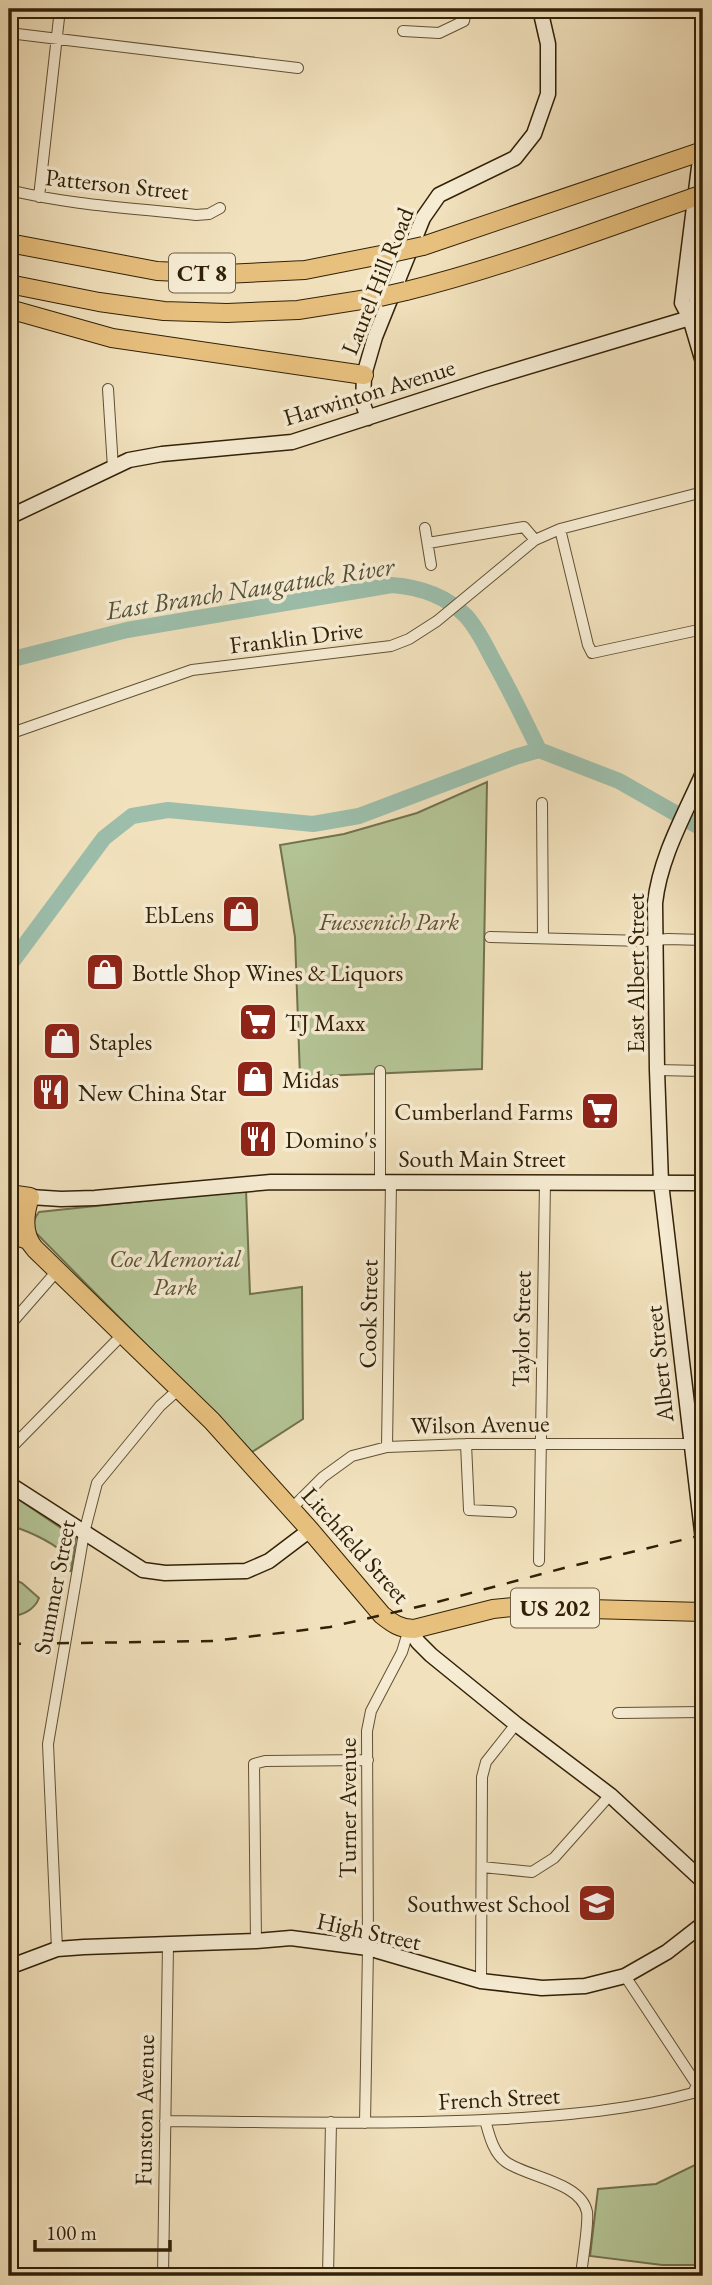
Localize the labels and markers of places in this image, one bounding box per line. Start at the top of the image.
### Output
shop icon: EbLens [220,893,262,935]
place label: EbLens [144,899,214,930]
shop icon: Bottle Shop Wines & Liquors [84,951,126,993]
place label: Bottle Shop Wines & Liquors [132,957,403,988]
supermarket icon: TJ Maxx [237,1001,279,1043]
place label: TJ Maxx [285,1007,366,1038]
shop icon: Staples [41,1020,83,1062]
place label: Staples [89,1026,152,1057]
shop icon: Midas [234,1058,276,1100]
place label: Midas [282,1064,339,1095]
restaurant icon: New China Star [30,1071,72,1113]
place label: New China Star [78,1077,226,1108]
supermarket icon: Cumberland Farms [579,1090,621,1132]
place label: Cumberland Farms [394,1096,573,1127]
restaurant icon: Domino's [237,1118,279,1160]
place label: Domino's [285,1124,377,1155]
school or university icon: Southwest School [576,1882,618,1924]
place label: Southwest School [407,1888,570,1919]

